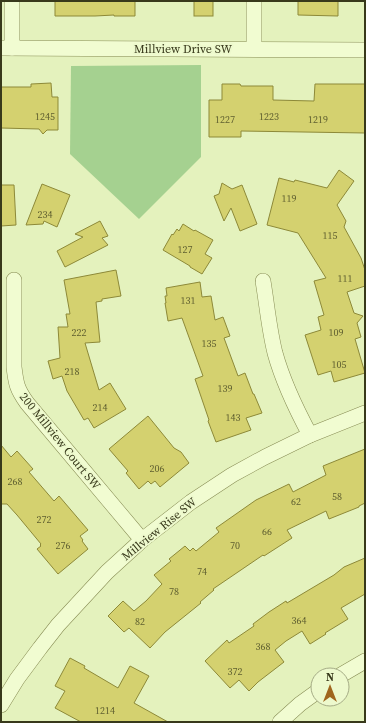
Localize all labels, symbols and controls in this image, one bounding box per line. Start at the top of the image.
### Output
street label: Millview Drive SW [134,41,232,57]
house number: 1245 [35,110,55,123]
house number: 1223 [259,110,279,123]
house number: 1227 [215,113,235,126]
house number: 1219 [308,113,328,126]
house number: 119 [282,192,297,205]
house number: 234 [38,208,53,221]
house number: 115 [323,229,338,242]
house number: 127 [178,243,193,256]
house number: 111 [338,272,353,285]
house number: 131 [181,294,196,307]
house number: 222 [72,326,87,339]
house number: 109 [329,326,344,339]
house number: 135 [202,337,217,350]
house number: 105 [332,358,347,371]
house number: 218 [65,365,80,378]
house number: 139 [218,382,233,395]
street label: 200 Millview Court SW [16,389,104,493]
house number: 214 [93,401,108,414]
house number: 143 [226,411,241,424]
house number: 206 [150,462,165,475]
house number: 268 [8,475,23,488]
house number: 58 [332,490,342,503]
street label: Millview Rise SW [118,494,200,564]
house number: 62 [291,495,301,508]
house number: 272 [37,513,52,526]
house number: 66 [262,525,272,538]
house number: 276 [56,539,71,552]
house number: 70 [230,539,240,552]
house number: 74 [197,565,207,578]
house number: 78 [169,585,179,598]
house number: 364 [292,614,307,627]
house number: 82 [135,615,145,628]
house number: 368 [256,640,271,653]
house number: 372 [228,665,243,678]
north arrow [310,667,350,707]
text: N [326,670,334,685]
house number: 1214 [95,704,115,717]

